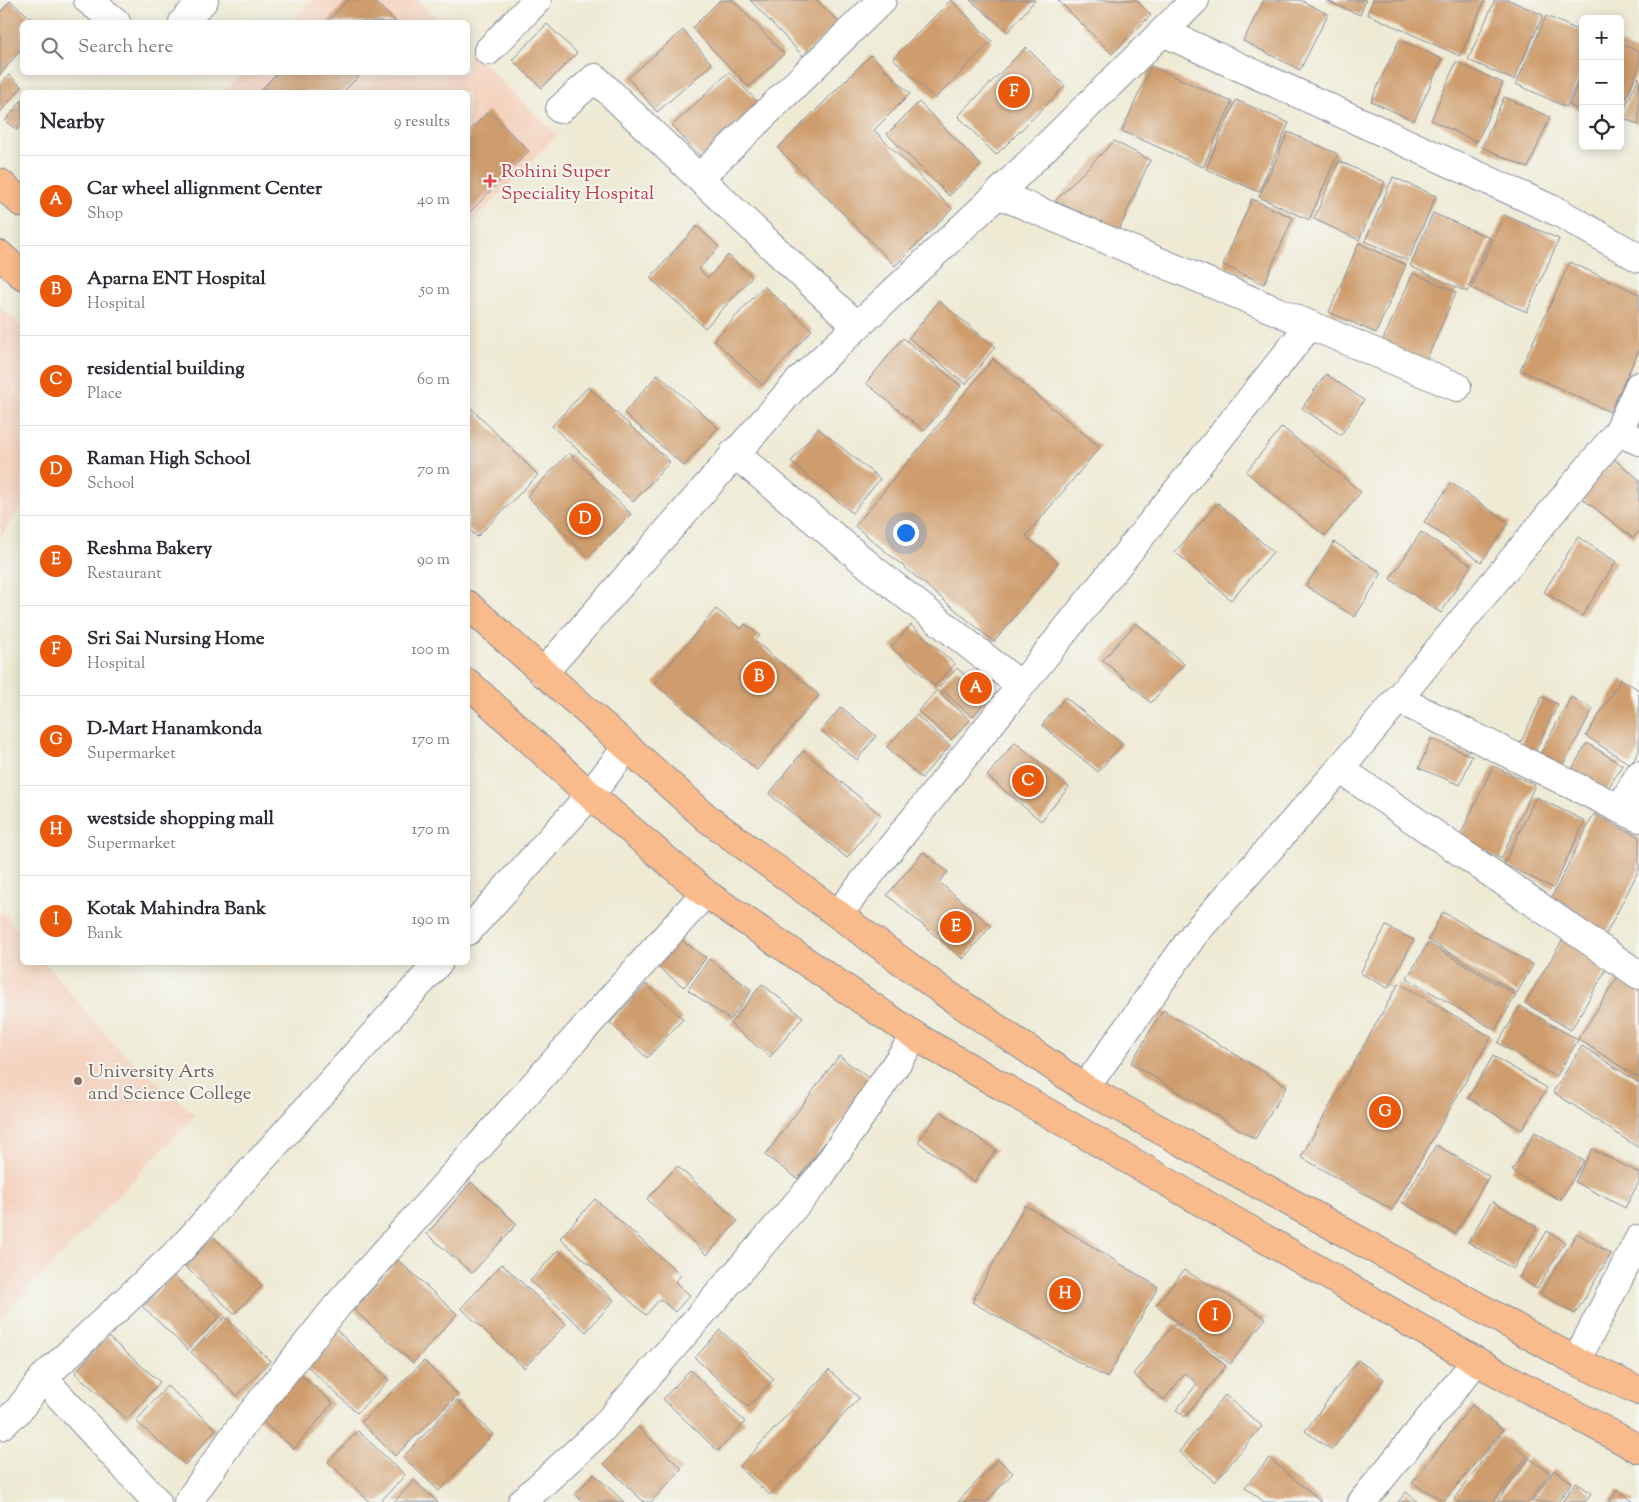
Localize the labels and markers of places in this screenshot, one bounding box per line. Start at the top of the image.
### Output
pin: F [998,73,1030,111]
place label: Rohini Super Speciality Hospital [501,159,654,208]
marker: Rohini Super Speciality Hospital [483,174,497,188]
pin: D [569,500,601,538]
pin: B [743,658,775,696]
pin: A [960,669,992,707]
pin: C [1012,762,1044,800]
pin: E [940,908,972,946]
place label: University Arts and Science College [88,1059,252,1108]
marker: University Arts and Science College [72,1075,84,1087]
pin: G [1369,1093,1401,1131]
pin: H [1049,1275,1081,1313]
pin: I [1199,1297,1231,1335]

